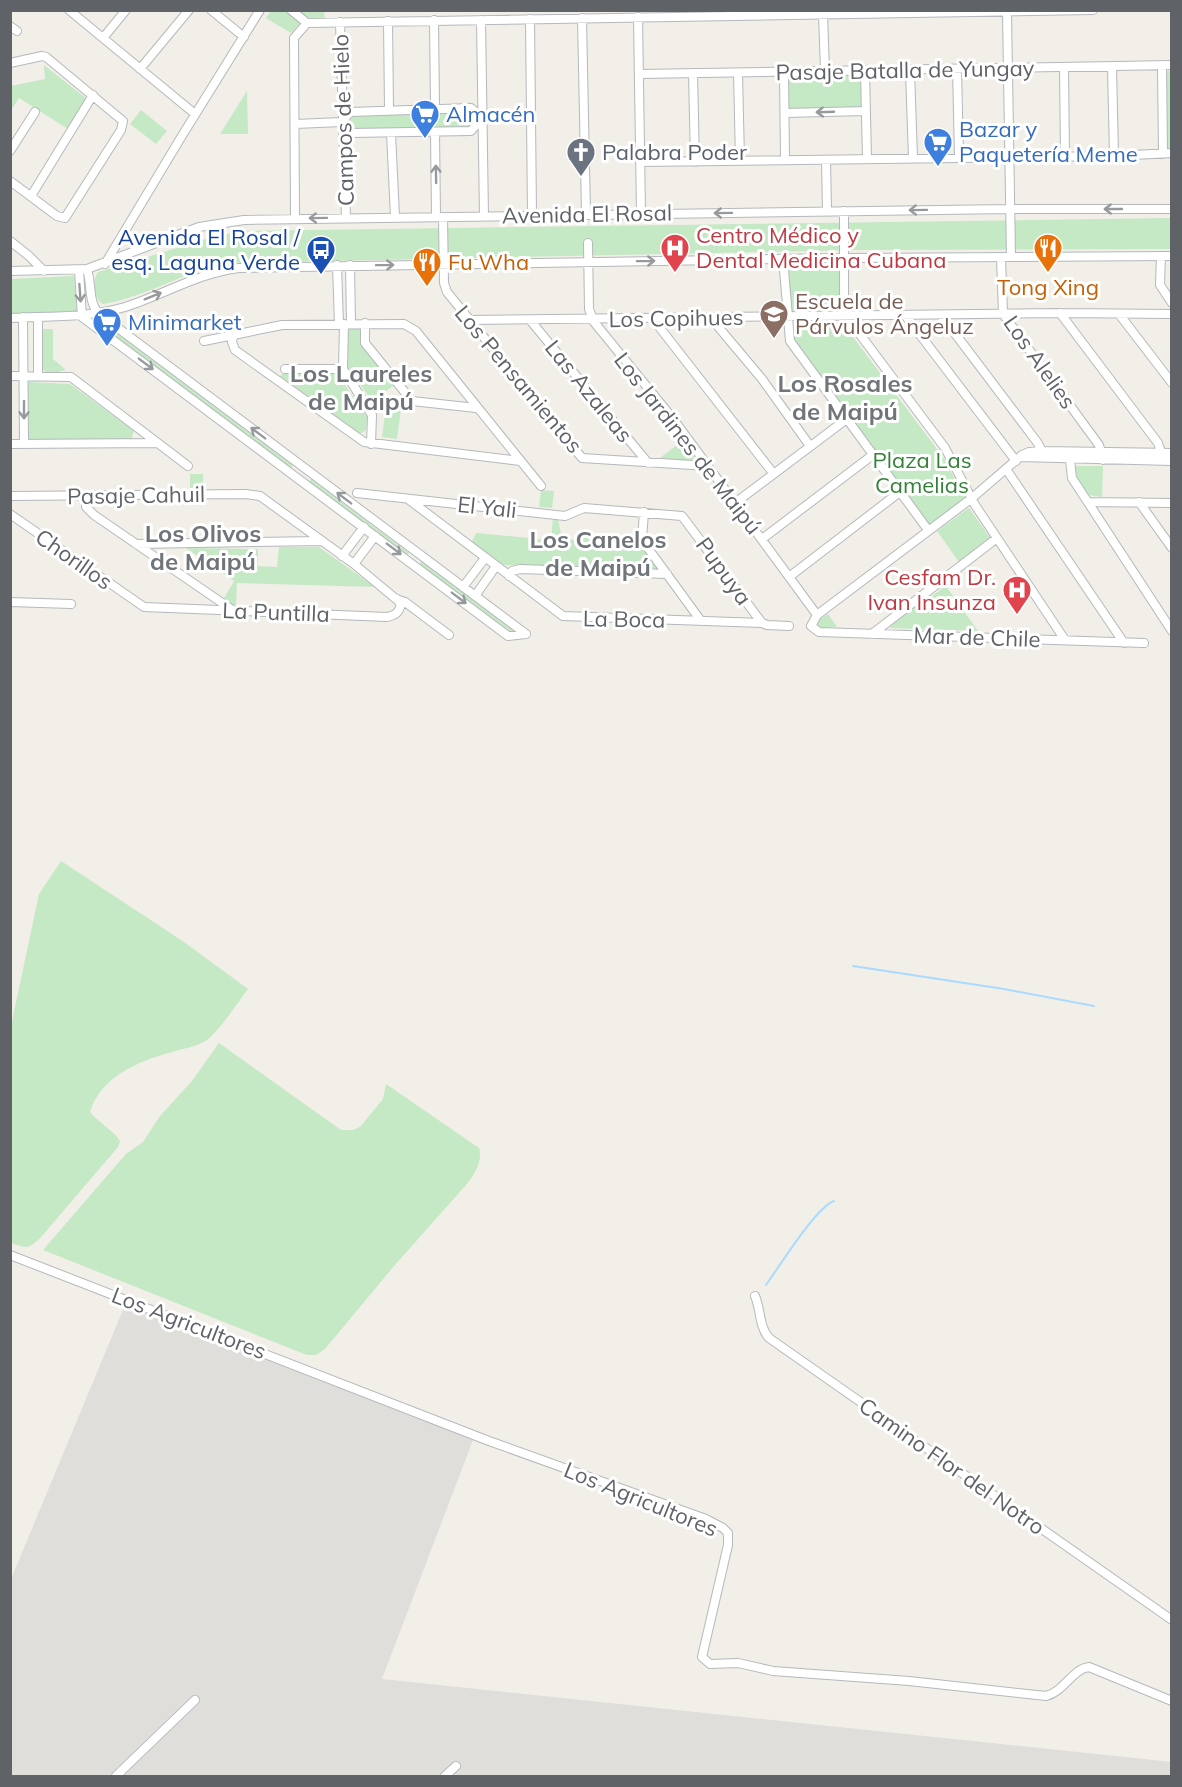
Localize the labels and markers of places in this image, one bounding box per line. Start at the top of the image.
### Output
supermarket icon: Almacén [409,98,441,140]
place label: Almacén [446,100,535,128]
place label: Bazar y Paquetería Meme [959,115,1138,168]
supermarket icon: Bazar y Paquetería Meme [922,126,954,168]
church icon: Palabra Poder [565,136,597,178]
place label: Palabra Poder [602,138,747,166]
place label: Centro Médico y Dental Medicina Cubana [696,221,946,274]
place label: Avenida El Rosal / esq. Laguna Verde [111,223,301,276]
hospital icon: Centro Médico y Dental Medicina Cubana [659,232,691,274]
restaurant icon: Tong Xing [1032,232,1064,274]
bus stop icon: Avenida El Rosal / esq. Laguna Verde [305,234,337,276]
restaurant icon: Fu Wha [411,246,443,288]
place label: Fu Wha [448,248,529,276]
place label: Tong Xing [997,273,1099,301]
place label: Escuela de Párvulos Ángeluz [795,287,974,340]
school or university icon: Escuela de Párvulos Ángeluz [758,298,790,340]
supermarket icon: Minimarket [91,306,123,348]
place label: Minimarket [128,308,242,336]
place label: Cesfam Dr. Ivan Insunza [867,563,996,616]
hospital icon: Cesfam Dr. Ivan Insunza [1001,574,1033,616]

